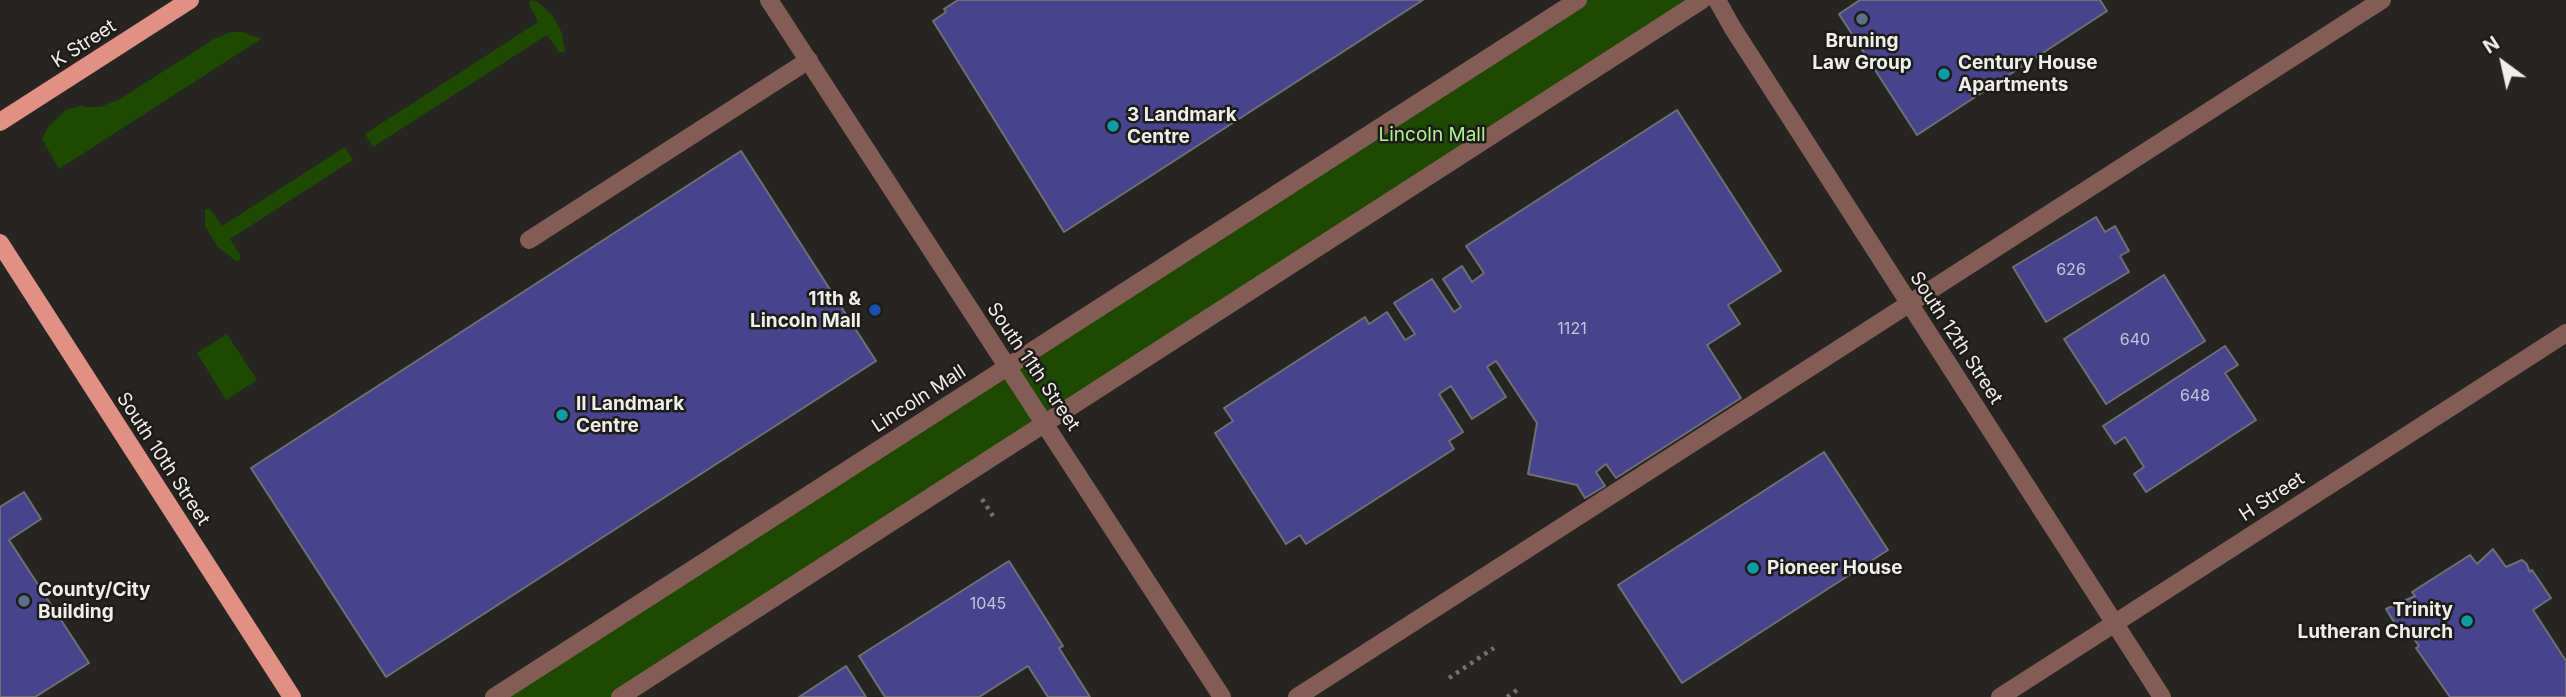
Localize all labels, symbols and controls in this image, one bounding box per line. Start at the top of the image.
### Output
marker: Bruning Law Group [1854,11,1870,27]
street label: K Street [48,15,120,73]
north arrow [2468,28,2538,98]
place label: Bruning Law Group [1812,30,1912,74]
text: N [2479,31,2504,59]
place label: Century House Apartments [1958,52,2098,96]
marker: Century House Apartments [1936,66,1952,82]
place label: 3 Landmark Centre [1127,104,1237,148]
marker: 3 Landmark Centre [1105,118,1121,134]
park label: Lincoln Mall [1378,124,1486,146]
house number: 626 [2056,260,2086,280]
street label: South 12th Street [1905,267,2007,409]
place label: 11th & Lincoln Mall [750,288,861,332]
street label: South 11th Street [982,299,1084,435]
marker: 11th & Lincoln Mall [867,302,883,318]
house number: 1121 [1557,319,1587,339]
house number: 640 [2120,330,2150,350]
street label: Lincoln Mall [868,360,970,438]
house number: 648 [2180,386,2210,406]
street label: South 10th Street [111,388,215,530]
place label: II Landmark Centre [576,393,684,437]
marker: II Landmark Centre [554,407,570,423]
street label: H Street [2235,468,2309,526]
place label: Pioneer House [1767,557,1902,579]
marker: Pioneer House [1745,560,1761,576]
place label: County/City Building [38,579,150,623]
marker: County/City Building [16,593,32,609]
house number: 1045 [970,594,1006,614]
place label: Trinity Lutheran Church [2297,599,2453,643]
marker: Trinity Lutheran Church [2459,613,2475,629]

